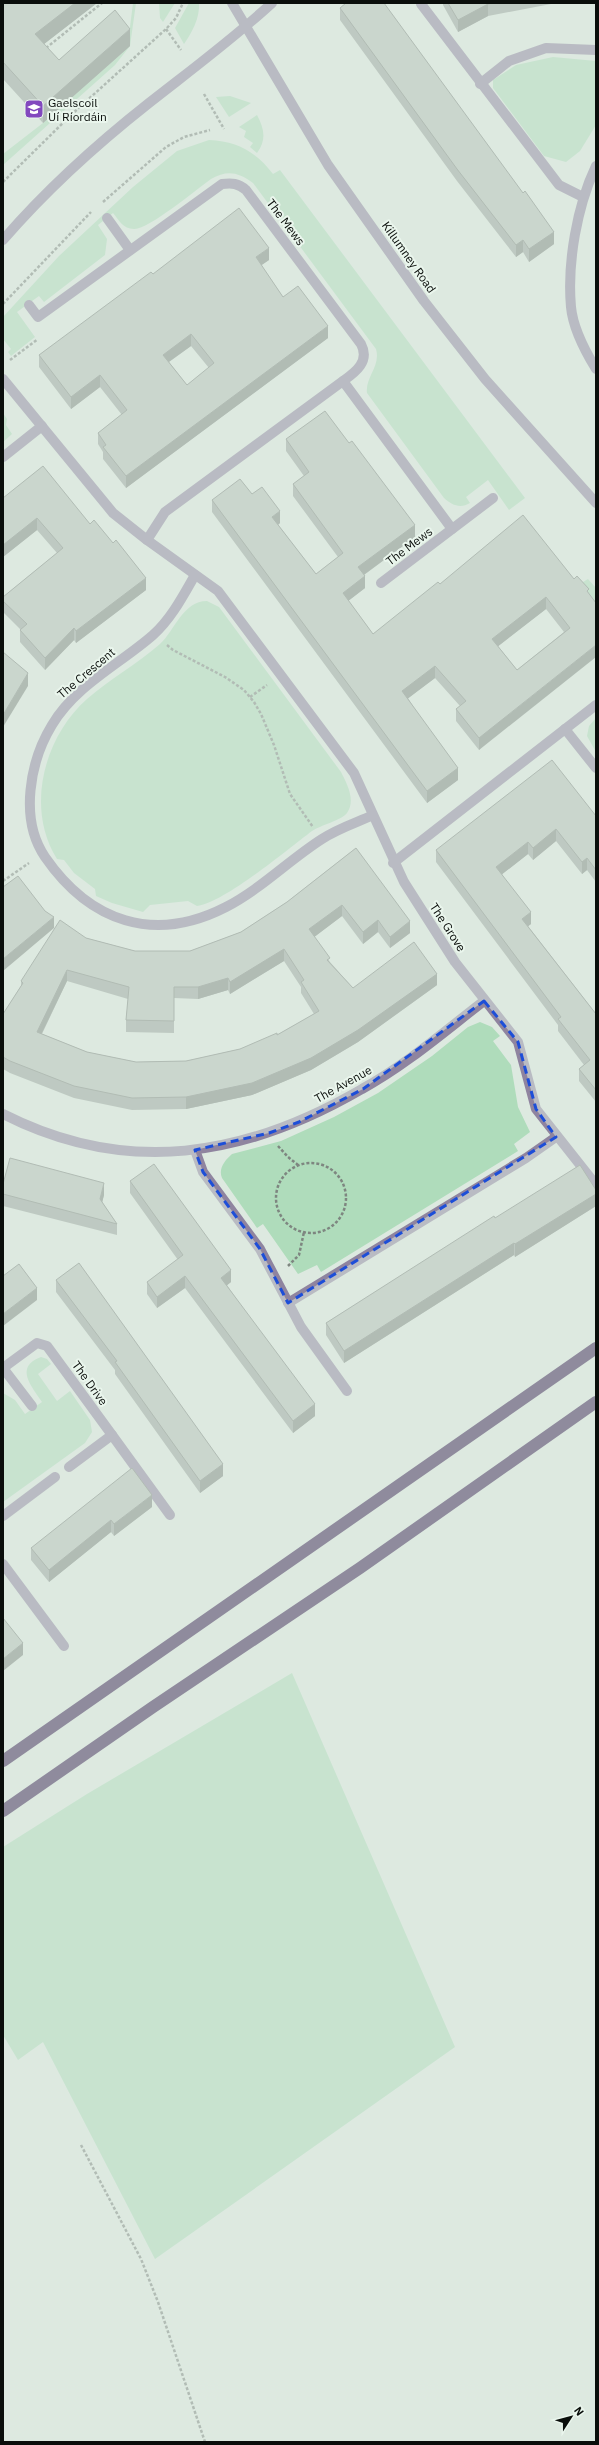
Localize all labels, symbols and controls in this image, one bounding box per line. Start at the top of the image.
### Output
place label: Gaelscoil Uí Ríordáin [48,95,107,124]
school or university icon: Gaelscoil Uí Ríordáin [23,98,45,120]
street label: The Mews [264,196,308,248]
street label: Killumney Road [379,218,439,296]
street label: The Mews [383,524,435,568]
street label: The Crescent [54,644,118,702]
street label: The Grove [427,900,469,954]
street label: The Avenue [312,1062,375,1106]
street label: The Drive [69,1358,111,1408]
north arrow [551,2397,591,2437]
text: N [571,2404,587,2418]

